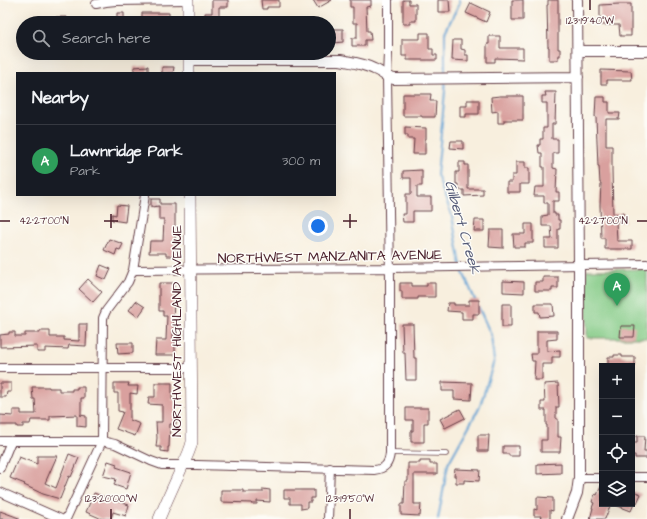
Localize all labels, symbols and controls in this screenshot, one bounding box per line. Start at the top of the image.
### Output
text: 123°19'40"W [566,14,614,28]
search box [16,16,336,60]
icon: search [30,27,52,49]
text: Search here [62,28,151,49]
text: Nearby [32,86,89,110]
text: Lawnridge Park [70,141,182,162]
text: A [41,152,49,170]
text: 300 m [282,152,320,170]
text: Park [70,162,100,180]
water label: Gilbert Creek [439,178,486,277]
text: 42°27'00"N [19,214,69,228]
text: 42°27'00"N [578,214,628,228]
your location [308,216,328,236]
street label: NORTHWEST HIGHLAND AVENUE [167,224,187,437]
street label: NORTHWEST MANZANITA AVENUE [218,245,443,269]
pin: A [604,273,630,306]
map controls [599,363,635,507]
button: + [599,363,635,399]
button: − [599,399,635,435]
button: locate [599,435,635,471]
button: layers [599,471,635,507]
text: 123°20'00"W [85,492,138,506]
text: 123°19'50"W [326,492,375,506]

